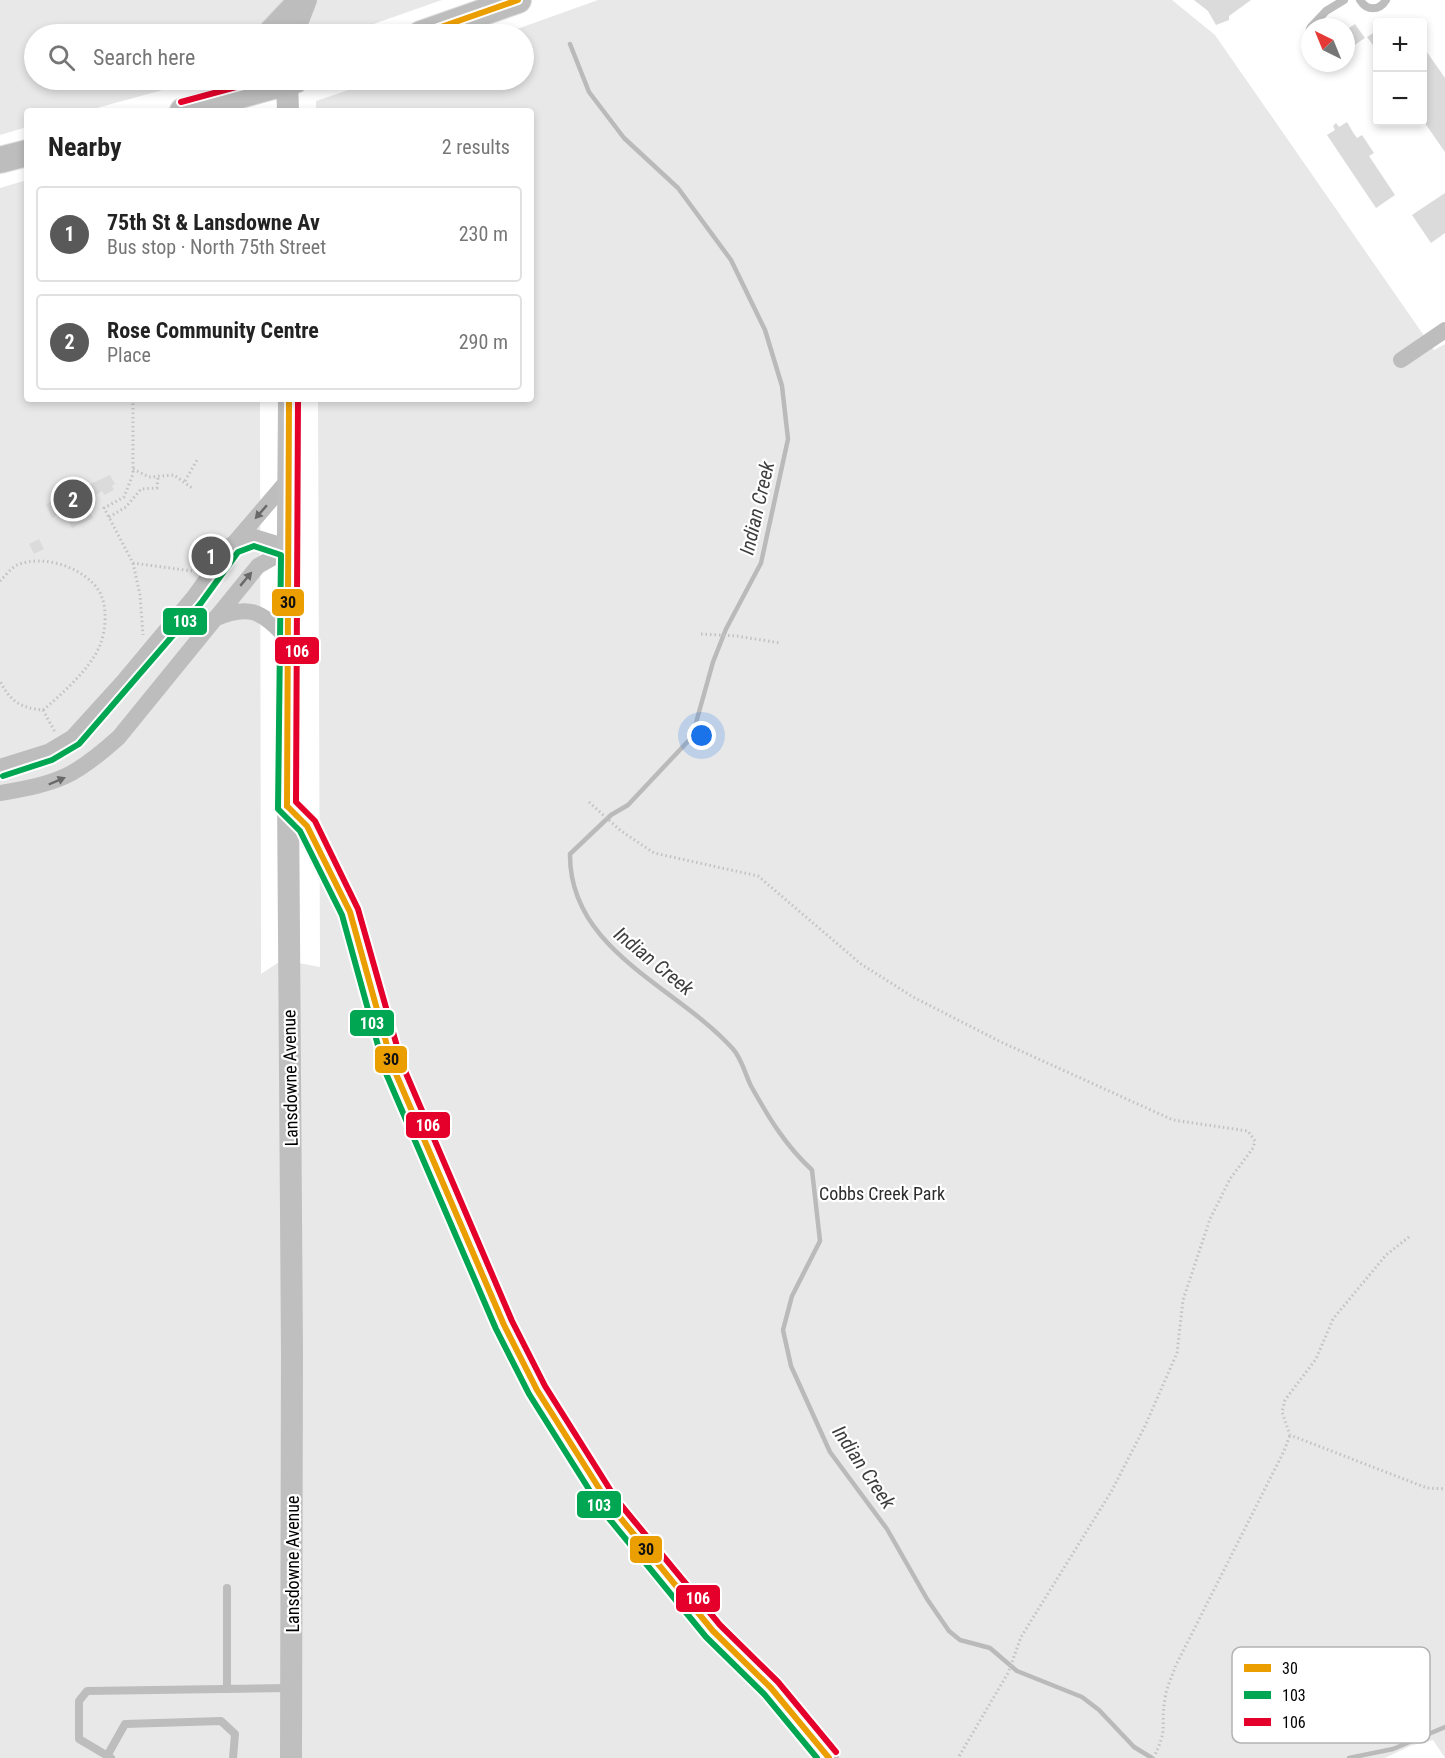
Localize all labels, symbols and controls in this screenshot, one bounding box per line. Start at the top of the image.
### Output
north arrow [1301,18,1355,72]
map controls [1373,18,1427,126]
button: + [1373,18,1427,72]
search box [24,24,534,90]
icon: search [45,41,78,74]
text: Search here [93,45,195,70]
button: − [1373,72,1427,126]
text: Nearby [48,132,122,162]
text: 2 results [442,135,510,159]
text: 75th St & Lansdowne Av [107,210,320,235]
text: 1 [64,222,75,246]
text: 230 m [459,222,508,246]
text: Bus stop · North 75th Street [107,235,326,259]
text: Rose Community Centre [107,318,319,343]
text: 2 [64,330,75,354]
text: 290 m [459,330,508,354]
text: Place [107,343,151,367]
water label: Indian Creek [735,458,780,557]
pin: 2 [54,476,92,522]
one-way arrow [255,504,268,519]
pin: 1 [192,534,230,578]
one-way arrow [239,572,252,587]
line badge: 30 [271,588,305,617]
text: 30 [280,593,296,612]
line badge: 103 [162,607,208,636]
text: 103 [173,612,197,631]
line badge: 106 [274,636,320,665]
text: 106 [285,642,309,661]
your location [687,721,716,750]
one-way arrow [48,776,66,785]
water label: Indian Creek [609,922,700,1001]
street label: Lansdowne Avenue [278,1009,302,1147]
line badge: 103 [349,1009,395,1037]
text: 103 [360,1014,384,1033]
line badge: 30 [374,1045,408,1074]
text: 30 [383,1050,399,1069]
line badge: 106 [405,1111,451,1139]
text: 106 [416,1116,440,1135]
park label: Cobbs Creek Park [819,1183,945,1204]
water label: Indian Creek [827,1421,901,1514]
line badge: 103 [576,1490,622,1519]
street label: Lansdowne Avenue [282,1496,303,1632]
text: 103 [587,1496,611,1515]
line badge: 30 [629,1535,663,1564]
text: 30 [638,1540,654,1559]
line badge: 106 [675,1584,721,1613]
text: 106 [686,1589,710,1608]
legend [1232,1647,1430,1743]
text: 30 [1282,1659,1298,1678]
text: 103 [1282,1686,1306,1705]
text: 106 [1282,1713,1306,1732]

